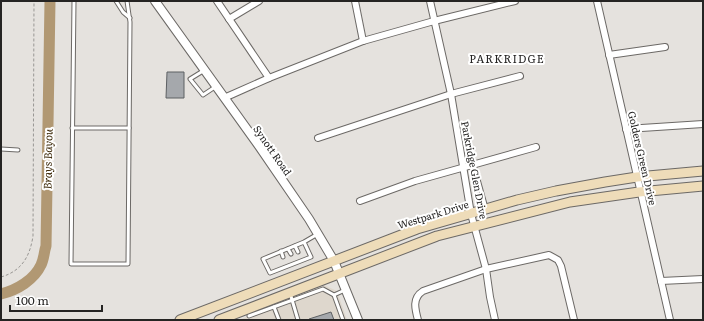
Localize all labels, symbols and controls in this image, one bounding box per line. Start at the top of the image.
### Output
district label: PARKRIDGE [469,50,545,66]
street label: Golders Green Drive [625,109,661,207]
street label: Parkridge Glen Drive [458,120,492,220]
street label: Synott Road [250,122,296,178]
water label: Brays Bayou [38,128,56,190]
street label: Westpark Drive [396,196,470,232]
scale bar [10,287,102,313]
text: 100 m [16,291,49,309]

